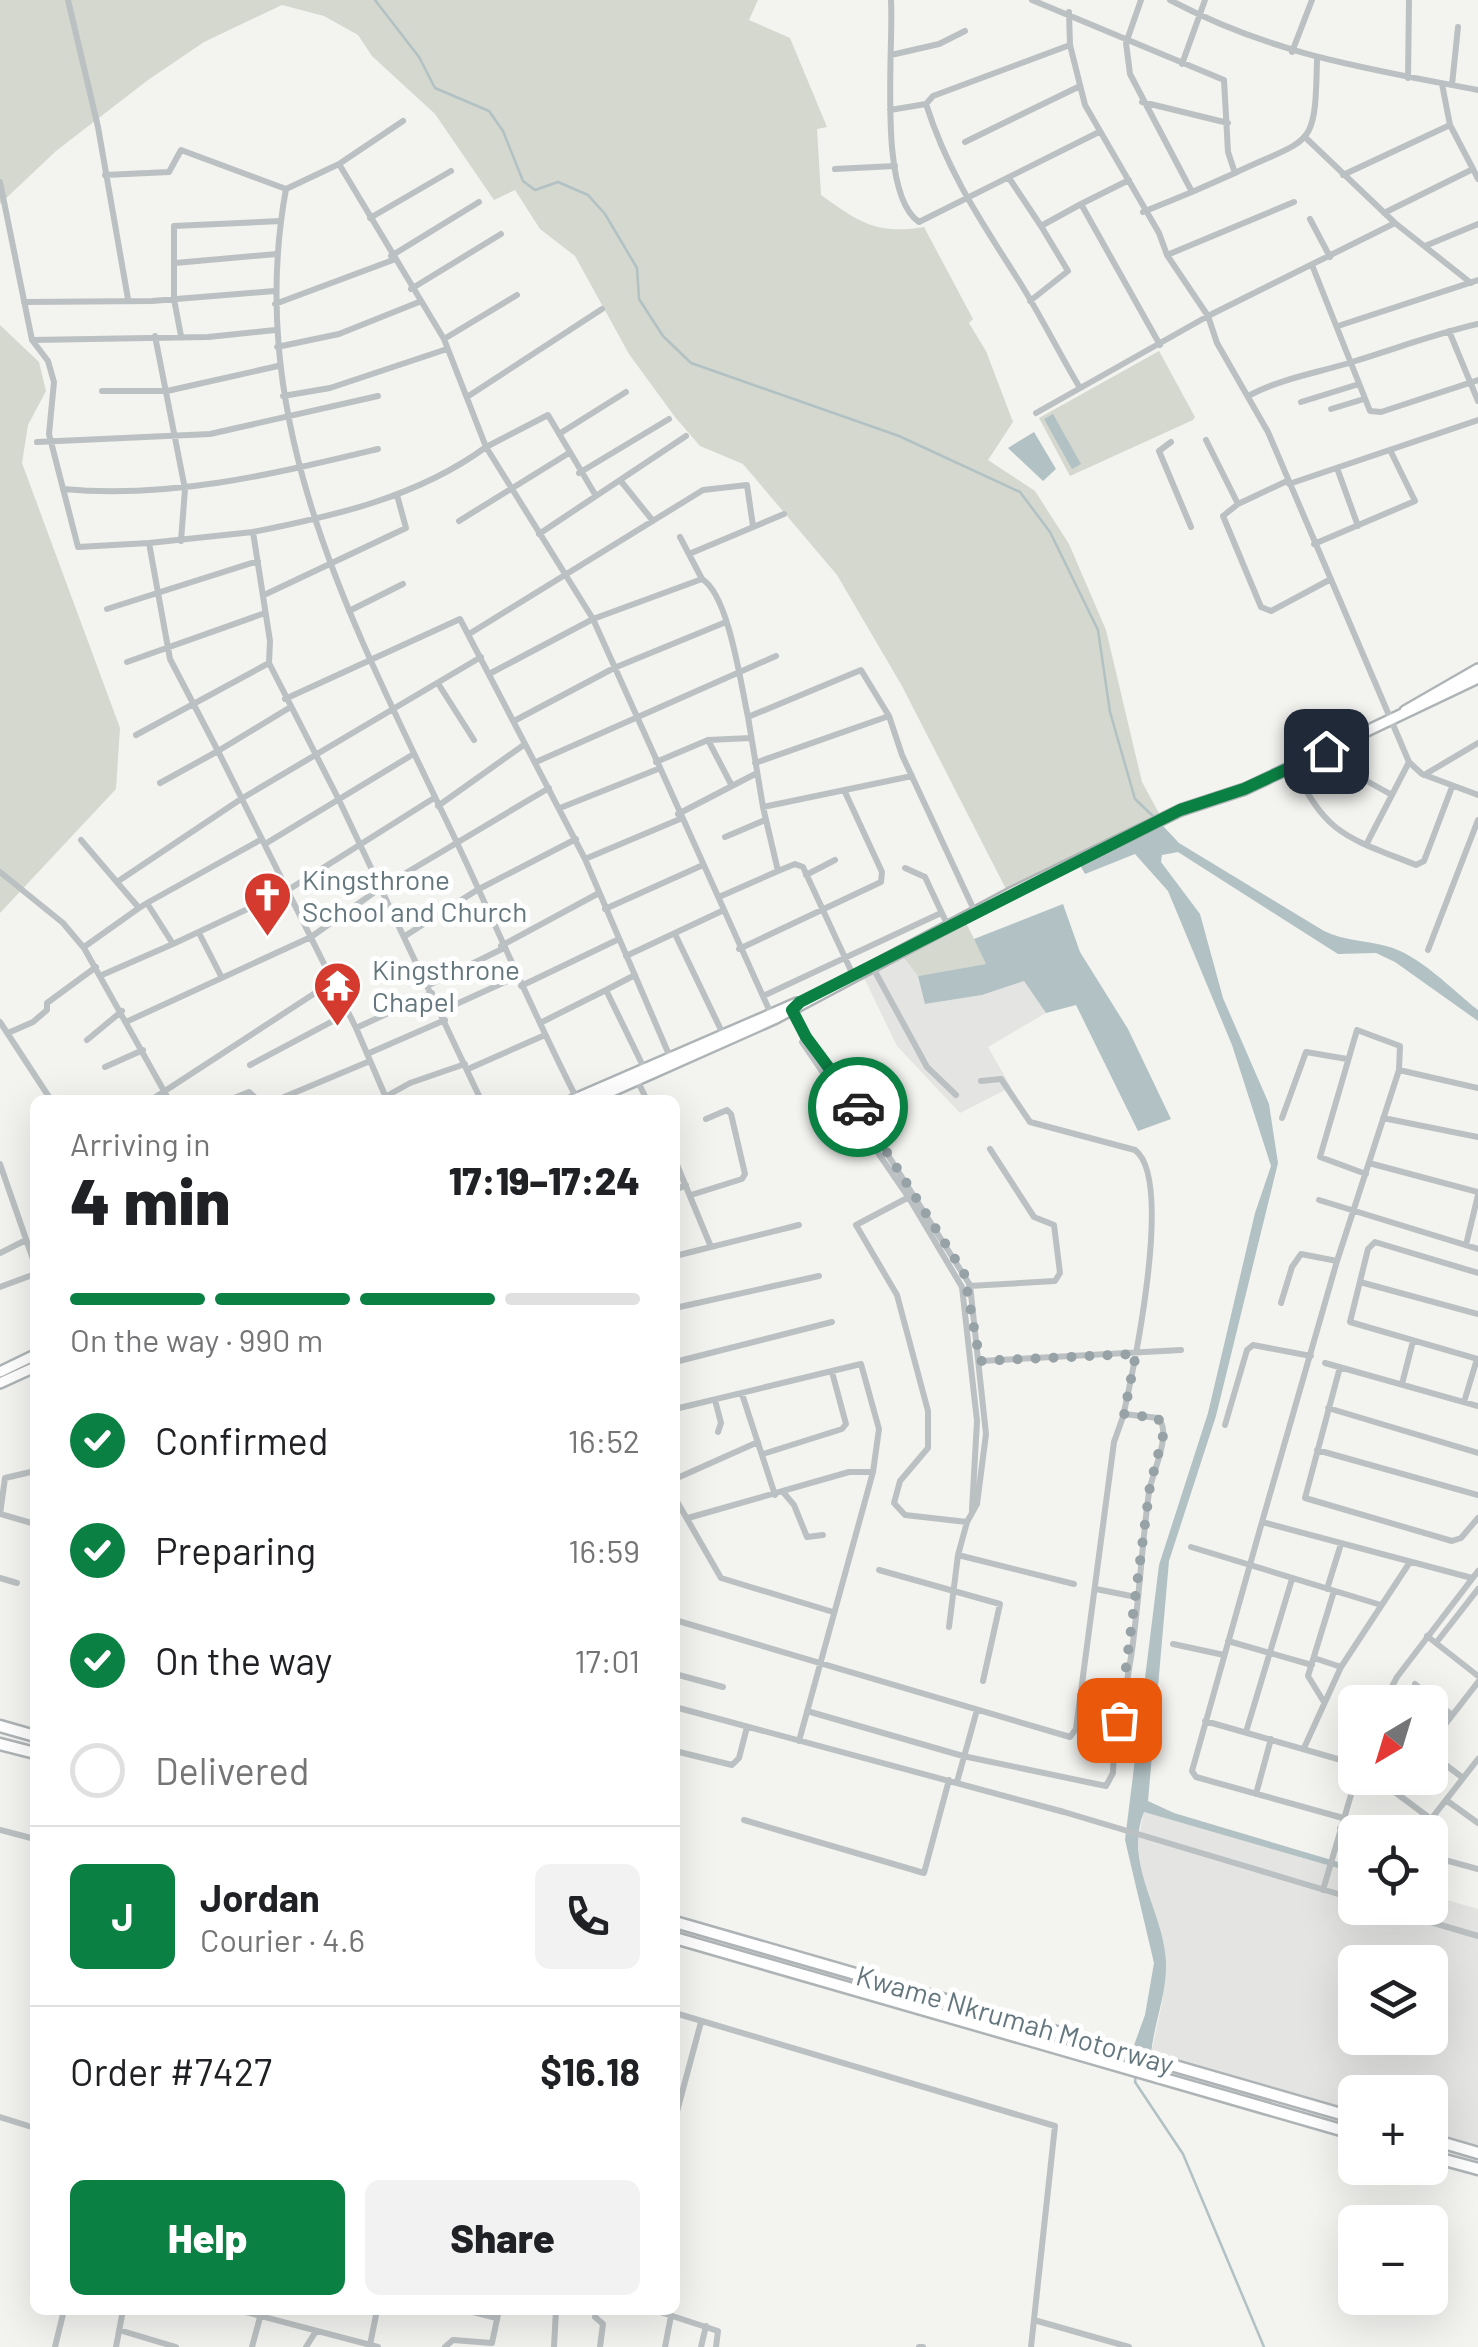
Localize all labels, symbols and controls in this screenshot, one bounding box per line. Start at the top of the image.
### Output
pin [1284,709,1369,794]
icon: home [1299,724,1354,779]
place label: Kingsthrone School and Church [302,862,527,928]
church icon: Kingsthrone School and Church [241,870,293,938]
place label: Kingsthrone Chapel [372,952,520,1018]
temple icon: Kingsthrone Chapel [311,960,363,1028]
courier [808,1057,908,1157]
icon: car [831,1080,886,1135]
text: Arriving in [70,1124,210,1162]
text: 17:19–17:24 [449,1157,640,1203]
text: 4 min [70,1160,230,1238]
text: On the way · 990 m [70,1320,323,1358]
icon: check [70,1413,125,1468]
text: Confirmed [155,1417,328,1463]
text: 16:52 [568,1421,640,1459]
icon: check [70,1523,125,1578]
text: Preparing [155,1527,316,1573]
text: 16:59 [568,1531,640,1569]
icon: check [70,1633,125,1688]
text: On the way [155,1637,332,1683]
text: 17:01 [574,1641,640,1679]
pin [1077,1678,1162,1763]
north arrow [1338,1685,1448,1795]
map controls [1338,1685,1448,2315]
icon: bag [1092,1693,1147,1748]
text: Delivered [155,1747,309,1793]
button: locate [1338,1815,1448,1925]
button: phone [535,1864,640,1969]
text: Jordan [200,1874,320,1920]
text: J [111,1893,134,1939]
text: Courier · 4.6 [200,1920,365,1958]
button: layers [1338,1945,1448,2055]
street label: Kwame Nkrumah Motorway [853,1957,1178,2081]
text: Order #7427 [70,2048,272,2094]
text: $16.18 [540,2048,640,2094]
button: + [1338,2075,1448,2185]
button: Help [70,2180,345,2295]
button: Share [365,2180,640,2295]
button: − [1338,2205,1448,2315]

